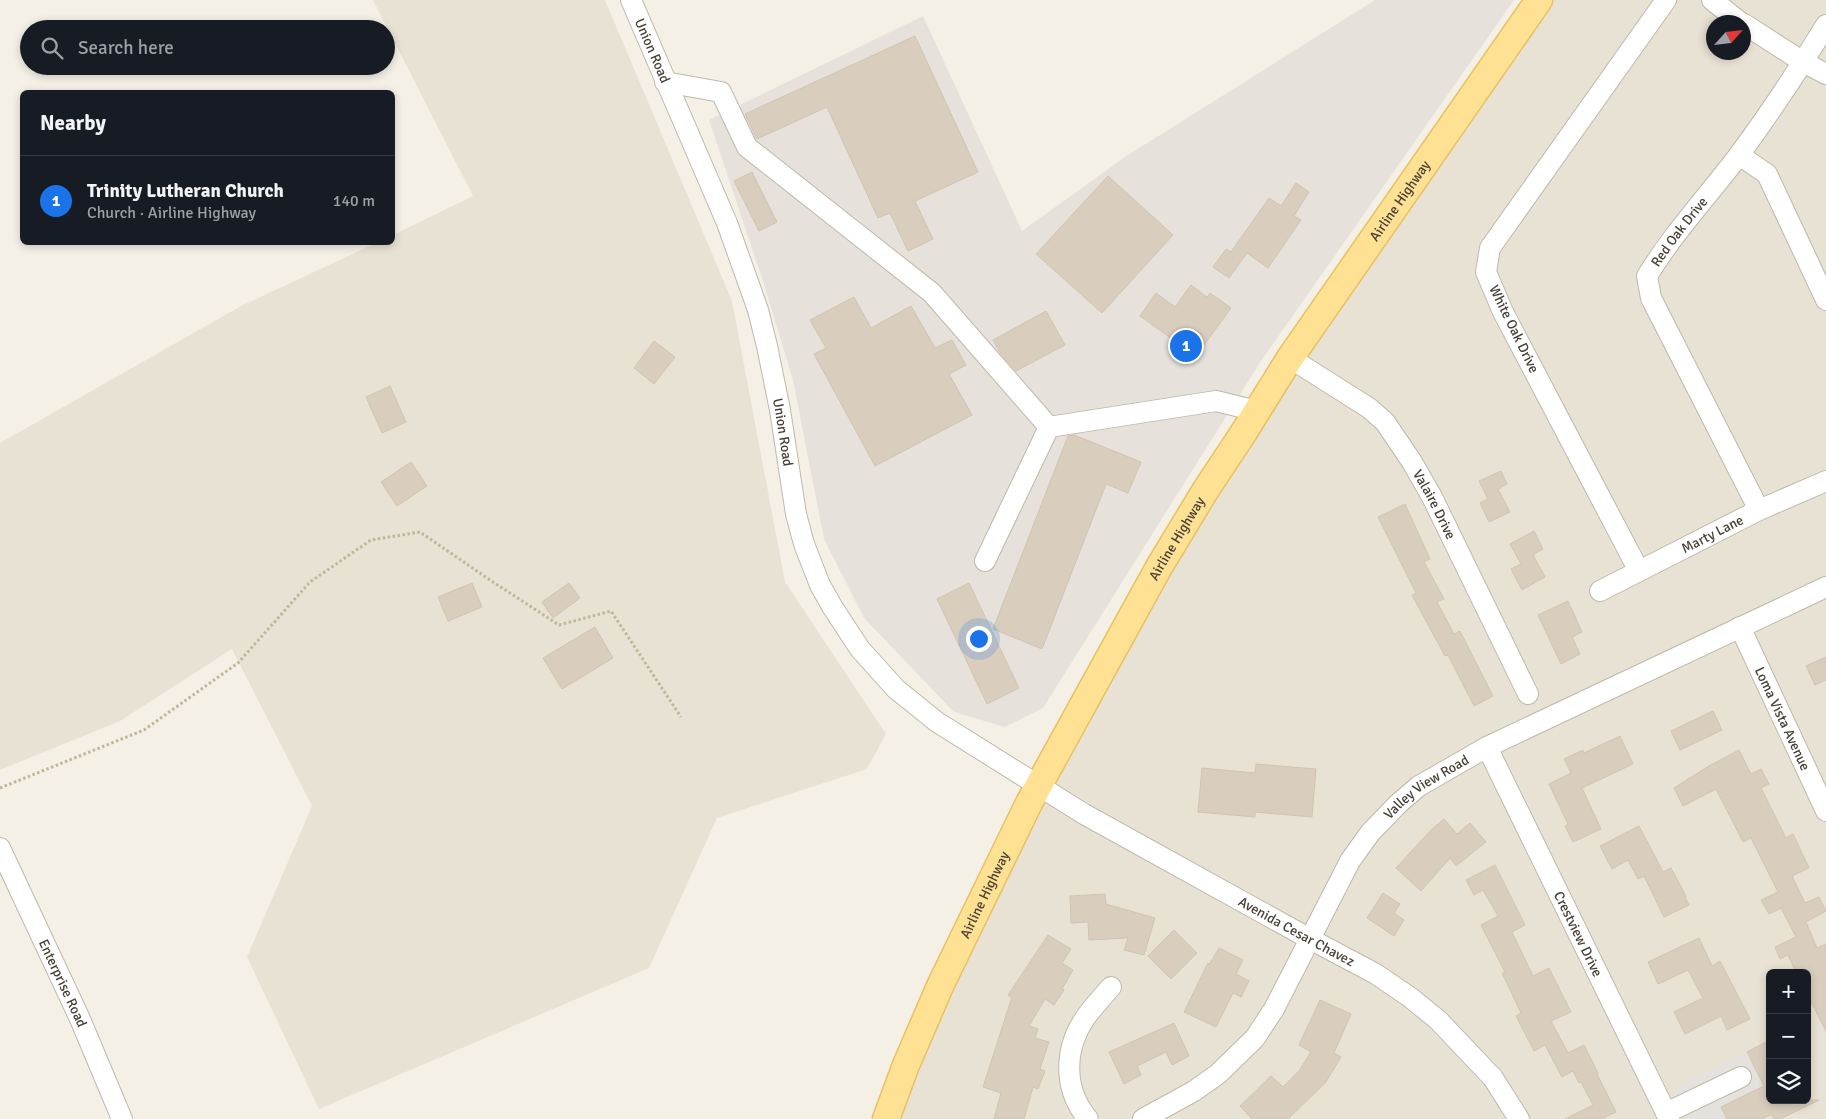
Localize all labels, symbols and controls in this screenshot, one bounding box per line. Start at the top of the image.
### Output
north arrow [1706,15,1751,60]
street label: Union Road [631,16,674,85]
search box [20,20,395,75]
icon: search [38,34,66,62]
text: Search here [78,36,174,60]
text: Nearby [40,110,106,136]
street label: Airline Highway [1366,156,1434,244]
text: Trinity Lutheran Church [87,179,284,203]
text: 1 [52,191,60,211]
text: 140 m [333,191,375,211]
street label: Red Oak Drive [1647,193,1711,270]
text: Church · Airline Highway [87,203,256,223]
street label: White Oak Drive [1485,282,1543,376]
pin: 1 [1170,327,1202,365]
street label: Union Road [769,397,797,467]
street label: Valaire Drive [1410,466,1460,542]
street label: Airline Highway [1145,493,1208,583]
street label: Marty Lane [1678,511,1746,557]
your location [966,626,992,652]
street label: Loma Vista Avenue [1751,664,1814,773]
street label: Valley View Road [1380,751,1472,822]
street label: Airline Highway [956,848,1013,941]
street label: Crestview Drive [1550,888,1606,979]
street label: Avenida Cesar Chavez [1236,893,1358,970]
street label: Enterprise Road [35,936,91,1030]
map controls [1766,969,1811,1104]
button: + [1766,969,1811,1014]
button: − [1766,1014,1811,1059]
button: layers [1766,1059,1811,1104]

